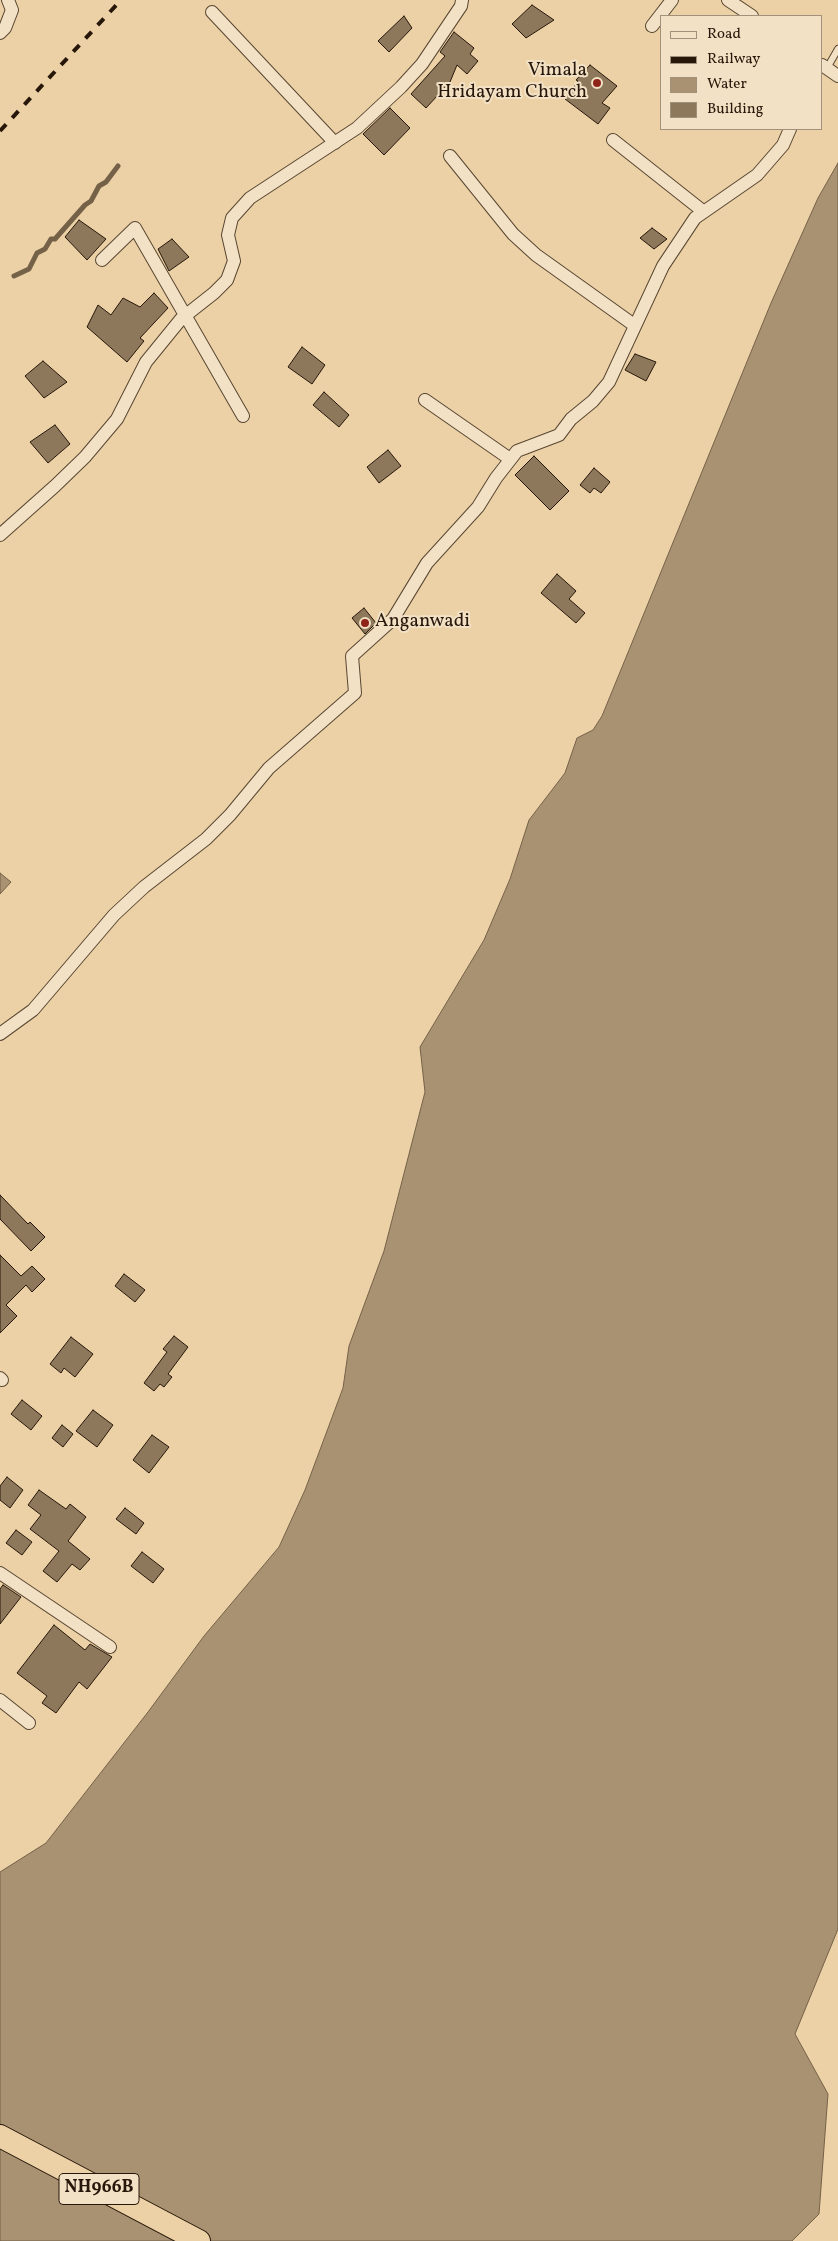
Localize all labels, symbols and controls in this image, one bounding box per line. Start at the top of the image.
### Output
legend [660,15,823,130]
text: Road [707,24,741,45]
text: Railway [707,49,760,70]
place label: Vimala Hridayam Church [437,61,587,105]
text: Water [707,74,747,95]
marker: Vimala Hridayam Church [591,77,603,89]
text: Building [707,99,763,120]
place label: Anganwadi [375,612,470,634]
marker: Anganwadi [359,617,371,629]
road number: NH966B [59,2174,139,2204]

